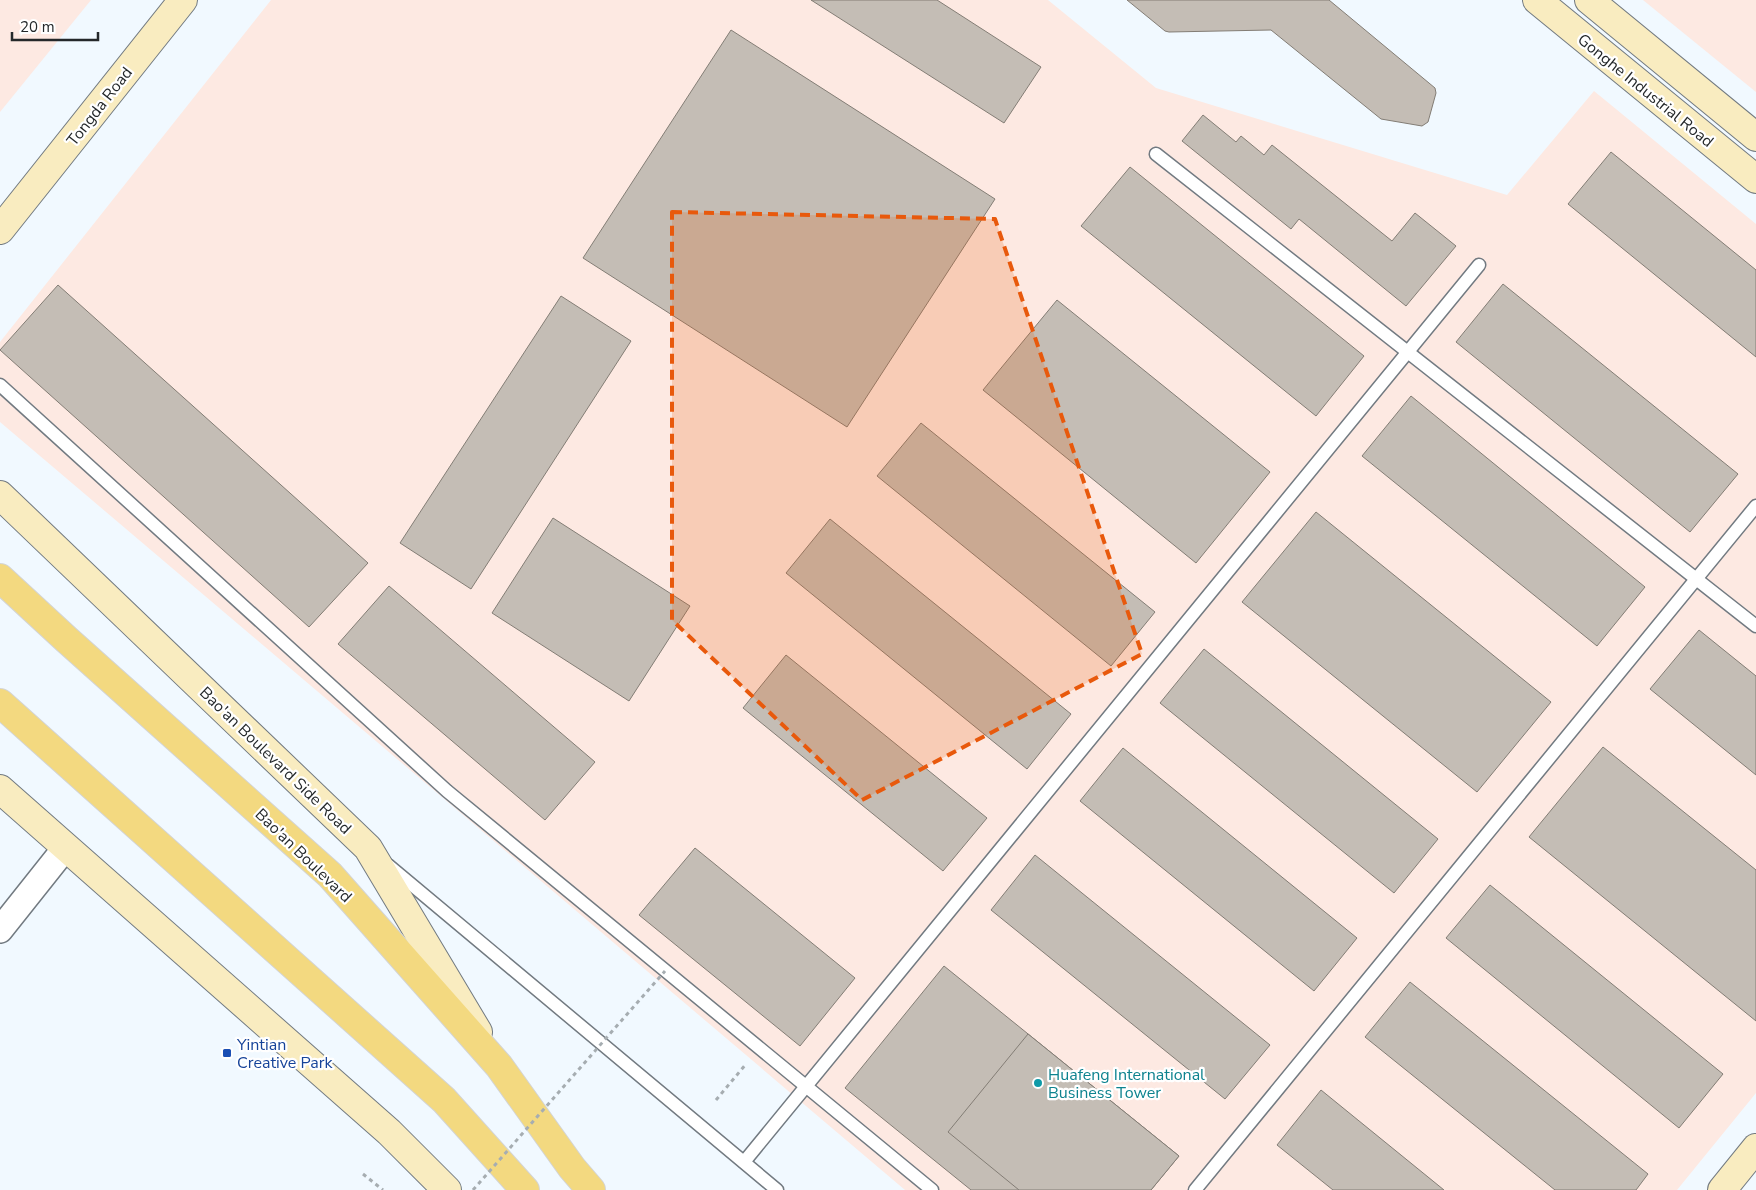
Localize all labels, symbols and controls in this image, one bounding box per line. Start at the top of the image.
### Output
scale bar [12,10,99,42]
text: 20 m [20,17,55,37]
street label: Gonghe Industrial Road [1573,29,1718,153]
street label: Tongda Road [62,62,138,151]
street label: Bao'an Boulevard Side Road [194,682,356,839]
street label: Bao'an Boulevard [250,804,357,908]
place label: Yintian Creative Park [236,1034,333,1074]
marker: Yintian Creative Park [221,1047,233,1059]
place label: Huafeng International Business Tower [1048,1064,1205,1104]
marker: Huafeng International Business Tower [1032,1077,1044,1089]

